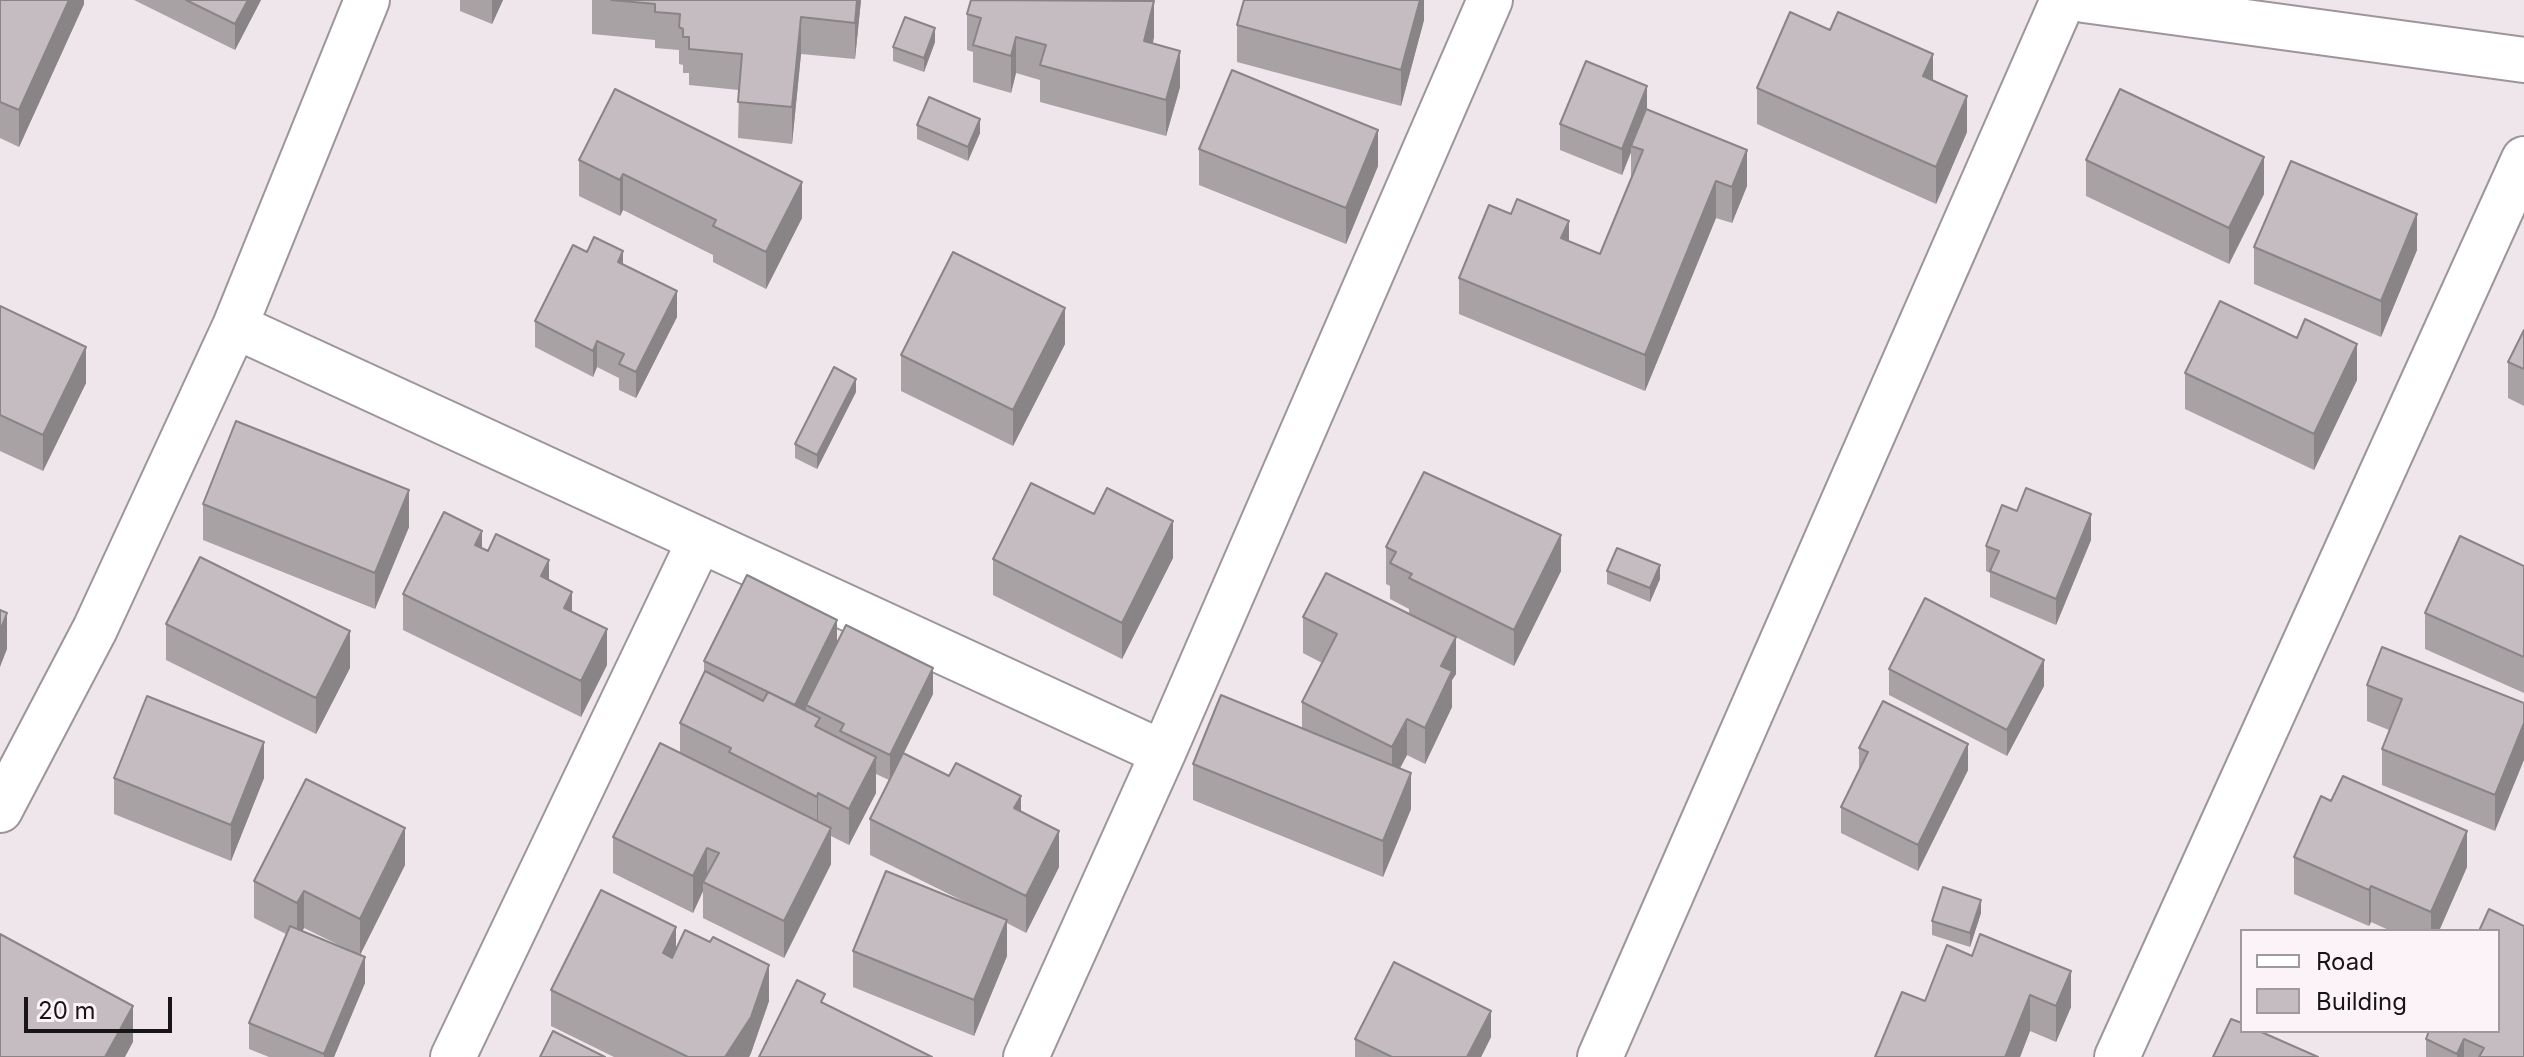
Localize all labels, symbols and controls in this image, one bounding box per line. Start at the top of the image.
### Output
legend [2240,929,2500,1033]
text: Road [2316,947,2374,976]
scale bar [28,981,176,1031]
text: Building [2316,987,2407,1016]
text: 20 m [38,996,96,1025]

